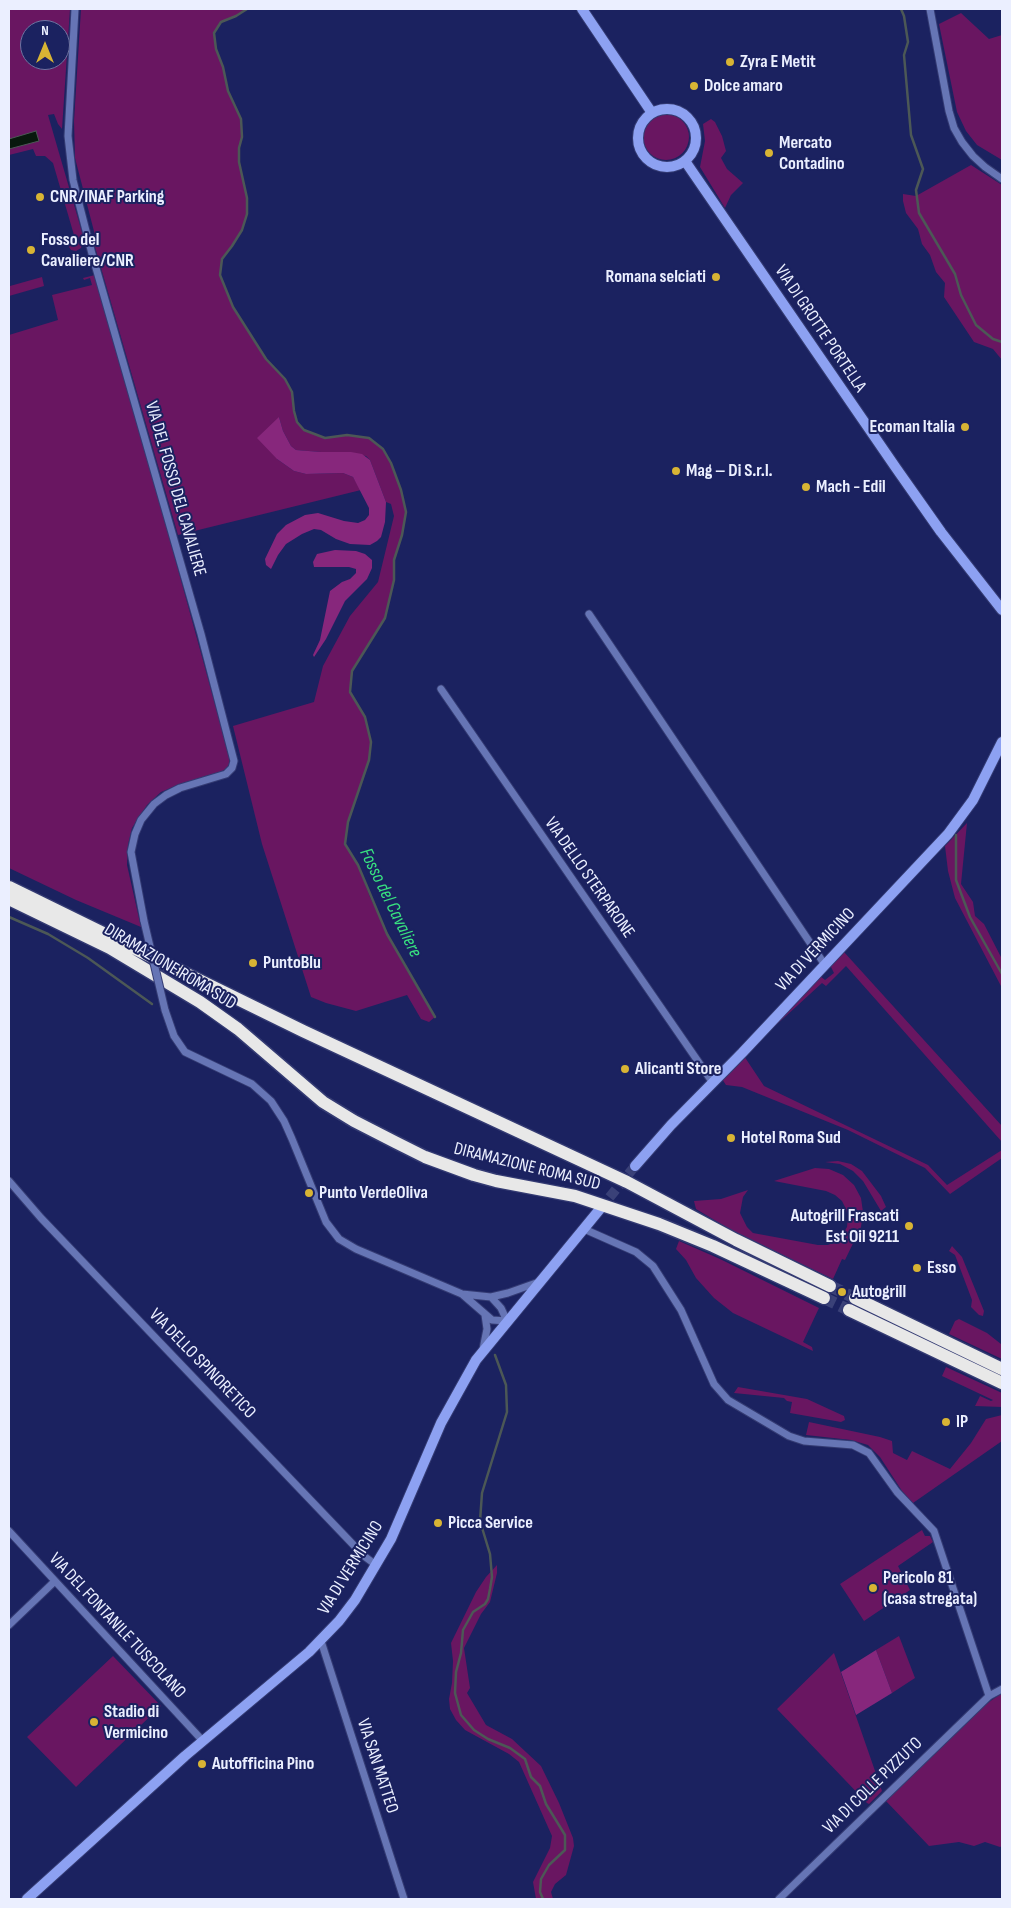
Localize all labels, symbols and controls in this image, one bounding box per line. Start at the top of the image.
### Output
north arrow [20,20,70,70]
text: N [41,22,49,39]
place label: Zyra E Metit [740,51,816,73]
marker: Zyra E Metit [724,56,736,68]
place label: Dolce amaro [704,75,783,97]
marker: Dolce amaro [688,80,700,92]
place label: Mercato Contadino [779,132,845,174]
marker: Mercato Contadino [763,147,775,159]
place label: CNR/INAF Parking [50,186,164,208]
marker: CNR/INAF Parking [34,191,46,203]
place label: Fosso del Cavaliere/CNR [41,229,134,272]
marker: Fosso del Cavaliere/CNR [25,244,37,256]
street label: VIA DI GROTTE PORTELLA [769,261,871,397]
place label: Romana selciati [606,266,706,288]
marker: Romana selciati [710,271,722,283]
street label: VIA DEL FOSSO DEL CAVALIERE [140,399,210,579]
place label: Ecoman Italia [870,416,955,438]
marker: Ecoman Italia [959,421,971,433]
place label: Mag – Di S.r.l. [686,460,773,482]
marker: Mag – Di S.r.l. [670,465,682,477]
place label: Mach - Edil [816,476,886,498]
marker: Mach - Edil [800,481,812,493]
street label: VIA DELLO STERPARONE [539,813,639,943]
water label: Fosso del Cavaliere [354,845,426,961]
street label: VIA DI VERMICINO [772,904,860,996]
street label: DIRAMAZIONE ROMA SUD [100,919,240,1015]
place label: PuntoBlu [263,952,321,974]
marker: PuntoBlu [247,957,259,969]
place label: Alicanti Store [635,1058,721,1080]
marker: Alicanti Store [619,1063,631,1075]
place label: Hotel Roma Sud [741,1127,841,1149]
marker: Hotel Roma Sud [725,1132,737,1144]
street label: DIRAMAZIONE ROMA SUD [451,1138,603,1196]
place label: Punto VerdeOliva [319,1182,428,1204]
marker: Punto VerdeOliva [303,1187,315,1199]
place label: Autogrill Frascati Est Oil 9211 [791,1205,899,1248]
marker: Autogrill Frascati Est Oil 9211 [903,1220,915,1232]
place label: Esso [927,1257,956,1279]
marker: Esso [911,1262,923,1274]
place label: Autogrill [852,1281,906,1303]
marker: Autogrill [836,1286,848,1298]
street label: VIA DELLO SPINORETICO [144,1305,260,1423]
place label: IP [956,1411,968,1433]
marker: IP [940,1416,952,1428]
place label: Picca Service [448,1512,533,1534]
street label: VIA DI VERMICINO [314,1517,388,1619]
marker: Picca Service [432,1517,444,1529]
street label: VIA DEL FONTANILE TUSCOLANO [44,1549,190,1703]
place label: Pericolo 81 (casa stregata) [883,1567,977,1610]
marker: Pericolo 81 (casa stregata) [867,1582,879,1594]
place label: Stadio di Vermicino [104,1701,168,1744]
marker: Stadio di Vermicino [88,1716,100,1728]
street label: VIA SAN MATTEO [352,1716,402,1816]
street label: VIA DI COLLE PIZZUTO [819,1733,927,1839]
place label: Autofficina Pino [212,1753,314,1775]
marker: Autofficina Pino [196,1758,208,1770]

